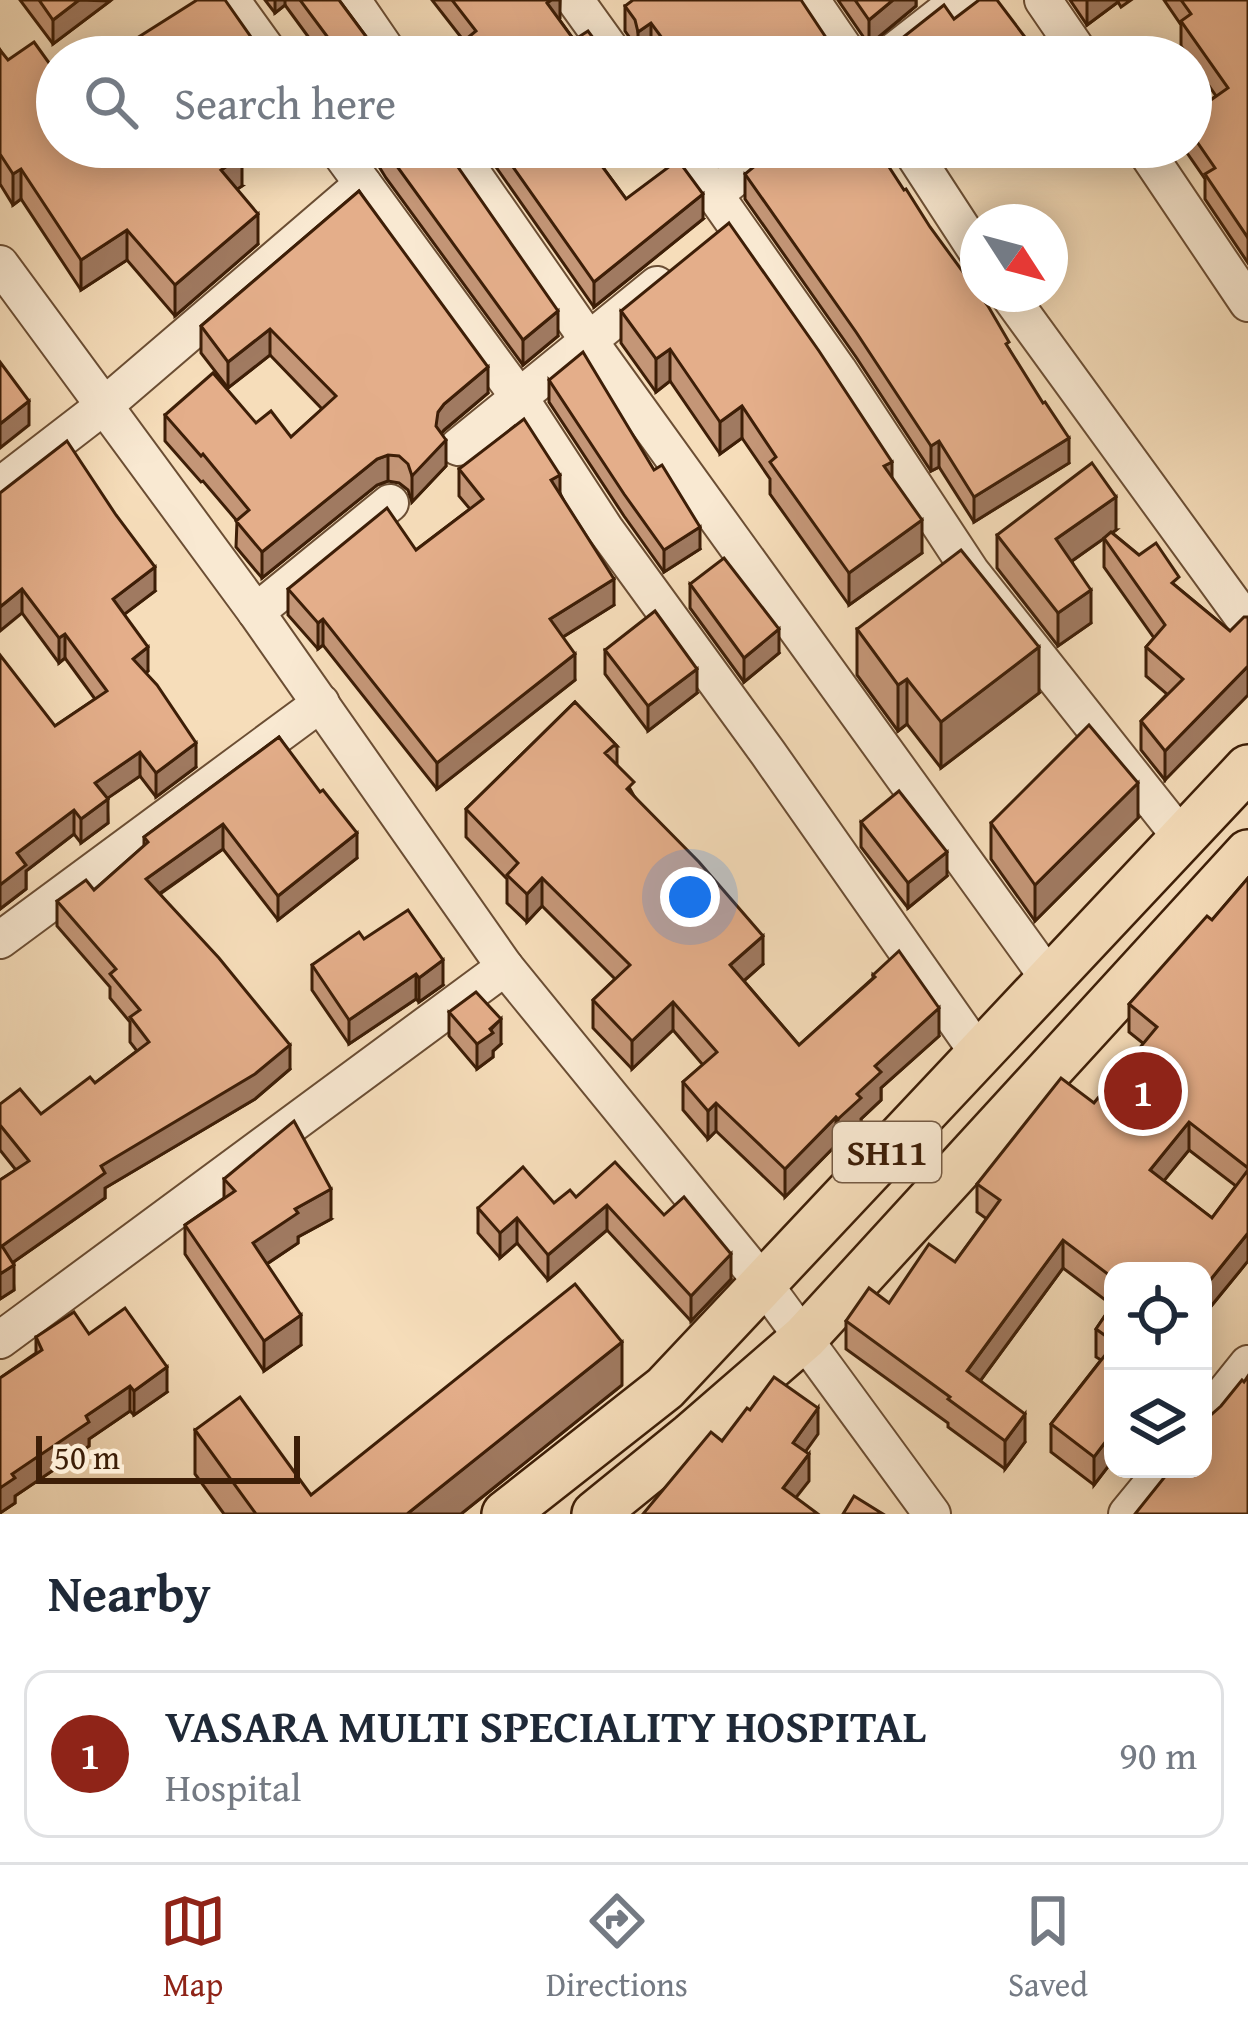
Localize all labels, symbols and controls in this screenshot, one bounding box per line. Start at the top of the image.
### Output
search box [36,36,1212,168]
icon: search [78,69,144,135]
text: Search here [174,70,396,135]
north arrow [960,204,1068,312]
your location [660,867,720,927]
pin: 1 [1104,1046,1182,1136]
road number: SH11 [833,1122,941,1182]
map controls [1104,1262,1212,1478]
button: locate [1104,1262,1212,1370]
button: layers [1104,1370,1212,1478]
scale bar [36,1430,300,1483]
text: 50 m [54,1433,120,1481]
text: Nearby [48,1555,211,1630]
text: VASARA MULTI SPECIALITY HOSPITAL [165,1693,926,1758]
text: 1 [80,1726,100,1783]
text: 90 m [1119,1726,1197,1783]
text: Hospital [165,1758,301,1815]
tab: Map [160,1888,226,2008]
tab: Directions [546,1888,688,2008]
tab: Saved [1008,1888,1088,2008]

